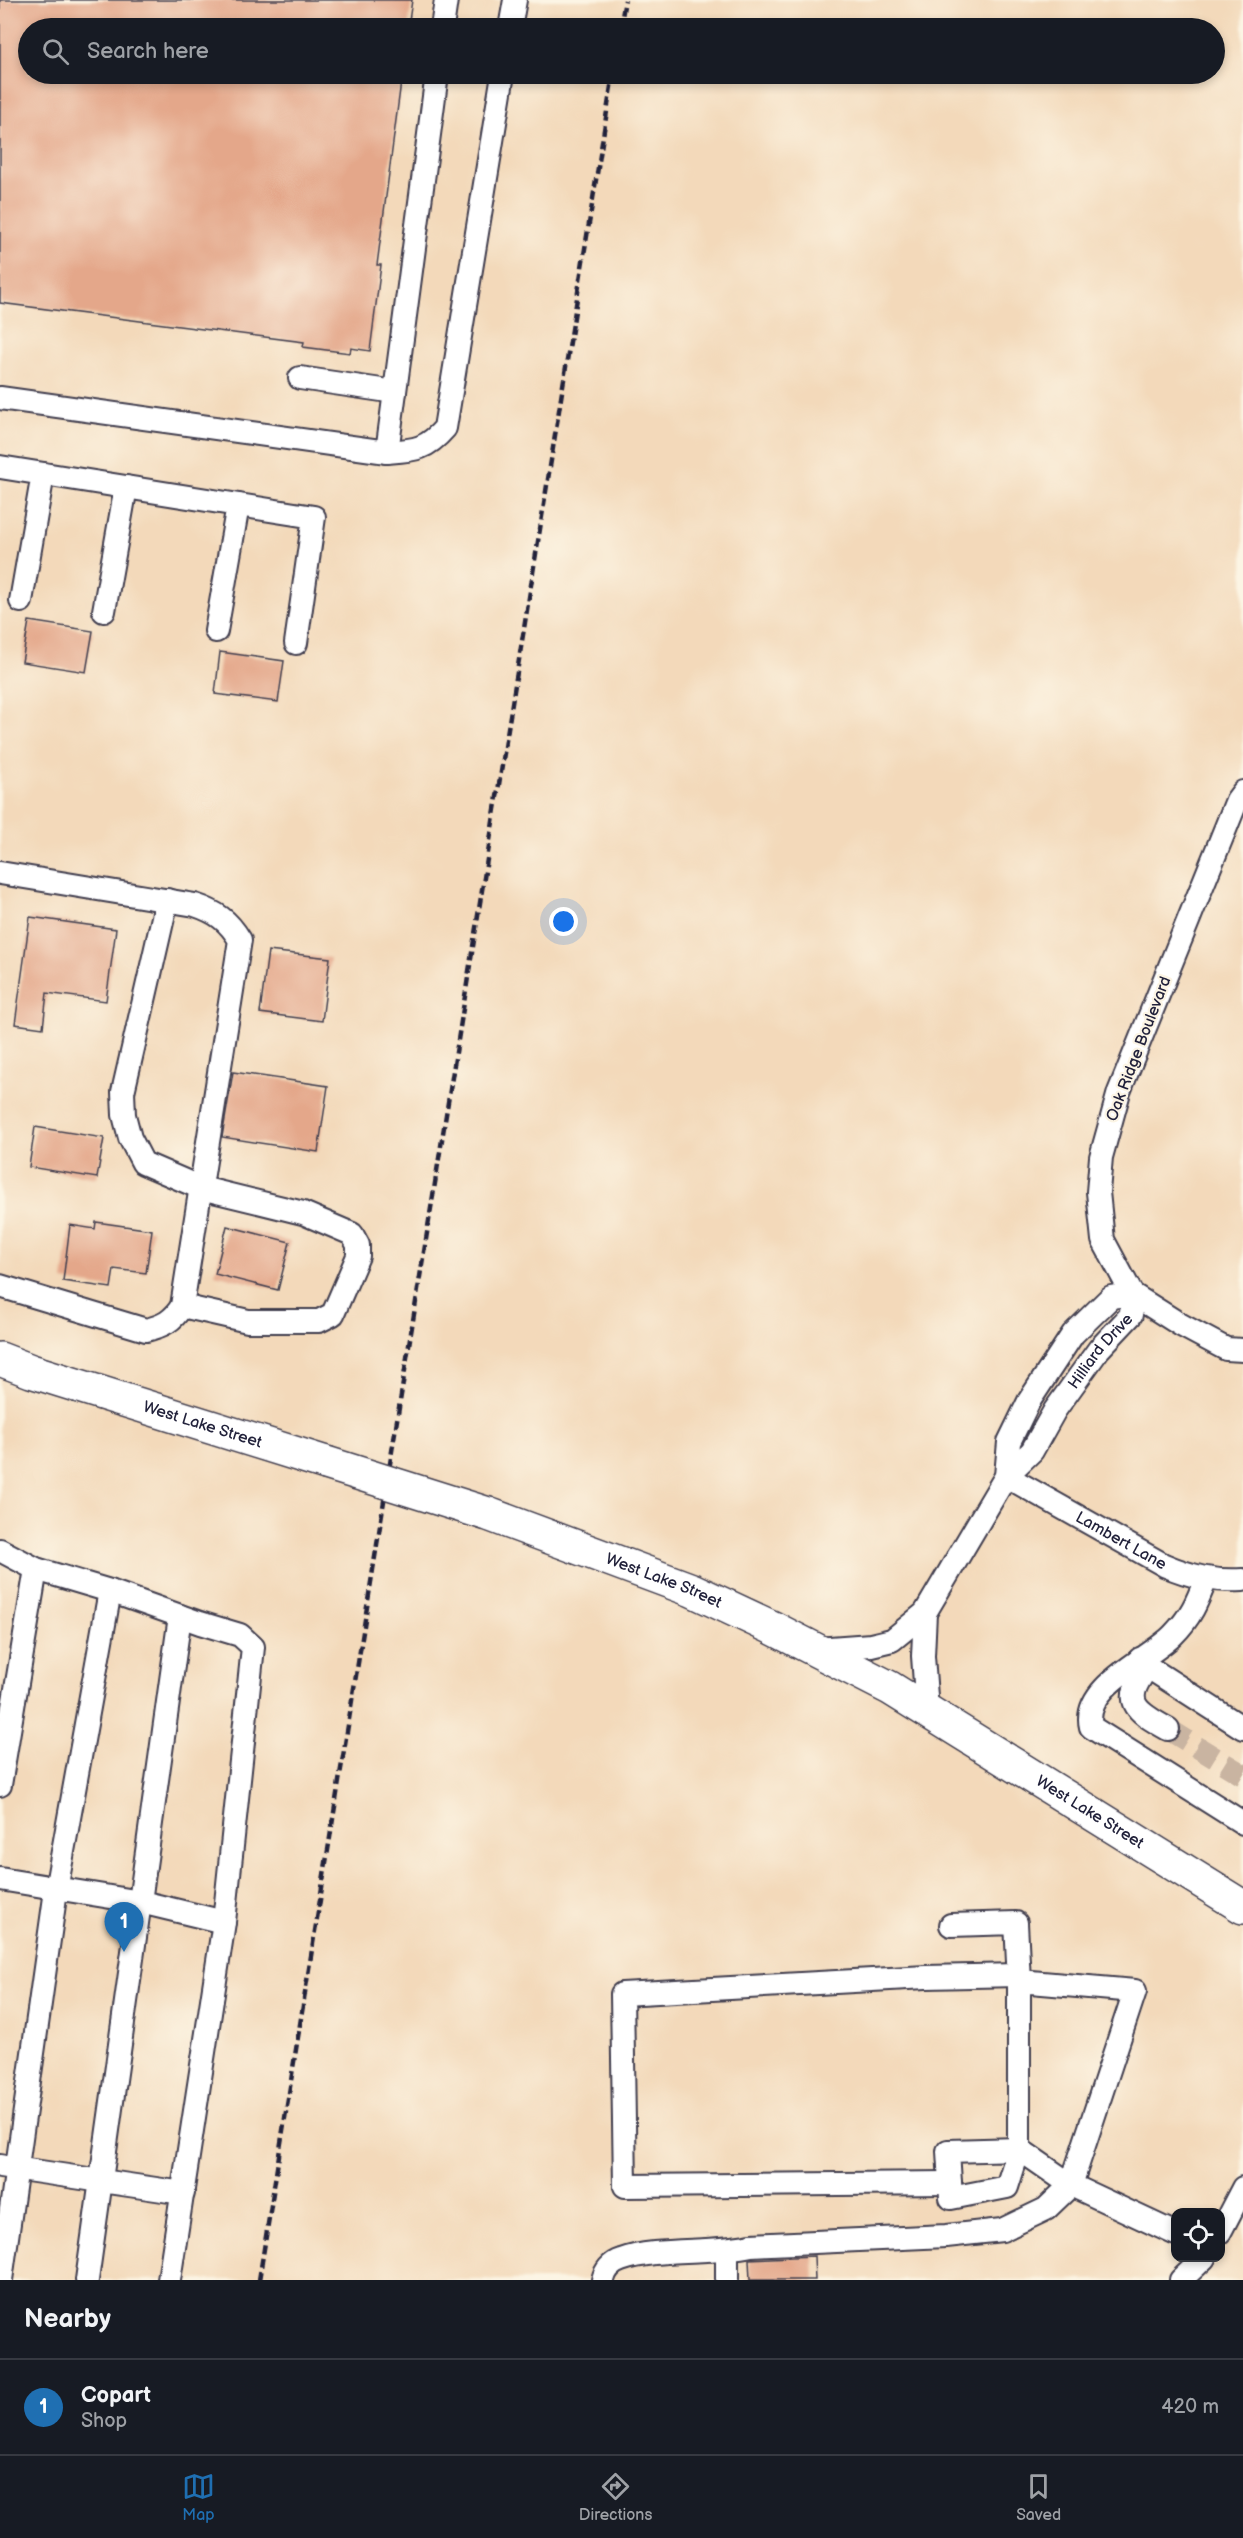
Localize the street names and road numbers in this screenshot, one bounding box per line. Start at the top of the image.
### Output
street label: Oak Ridge Boulevard [1103,974,1175,1124]
street label: Hilliard Drive [1064,1309,1137,1393]
street label: West Lake Street [141,1397,264,1452]
street label: Lambert Lane [1072,1508,1170,1574]
street label: West Lake Street [603,1549,725,1612]
street label: West Lake Street [1033,1772,1147,1853]

